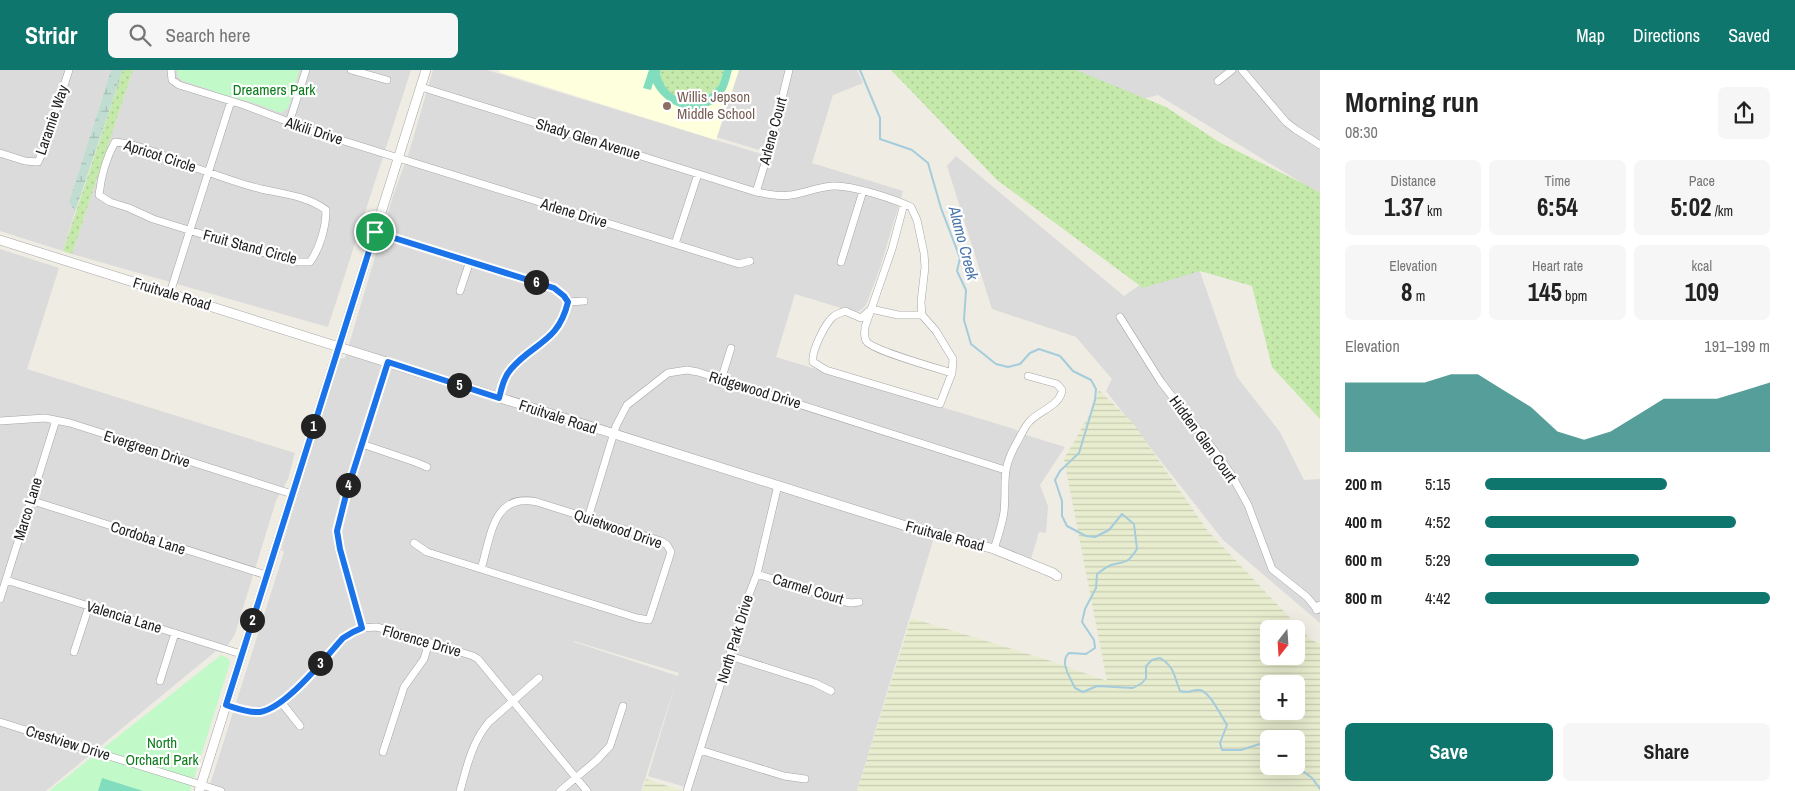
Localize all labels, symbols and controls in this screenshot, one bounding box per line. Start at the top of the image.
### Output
search box [108,13,458,58]
text: Stridr [25,19,78,51]
icon: search [126,21,154,49]
text: Search here [166,22,250,48]
text: Map [1576,23,1605,48]
text: Directions [1633,23,1700,48]
text: Saved [1728,23,1770,48]
park label: Dreamers Park [233,79,316,100]
street label: Laramie Way [30,81,74,158]
text: Morning run [1345,83,1479,121]
place label: Willis Jepson Middle School [677,86,755,124]
button: share [1718,87,1770,139]
street label: Arlene Court [753,94,792,168]
marker: Willis Jepson Middle School [661,100,673,112]
street label: Alkili Drive [282,111,346,150]
street label: Shady Glen Avenue [533,113,643,164]
text: 08:30 [1345,121,1378,143]
street label: Apricot Circle [121,134,199,177]
text: Distance [1391,172,1436,190]
text: Time [1545,172,1570,190]
text: Pace [1689,172,1715,190]
text: 1.37 [1384,190,1424,224]
text: 6:54 [1537,190,1578,224]
text: 5:02 [1670,190,1711,224]
street label: Arlene Drive [537,192,610,233]
text: km [1424,202,1442,220]
text: /km [1711,202,1733,220]
water label: Alamo Creek [943,203,985,283]
pin [354,211,396,253]
icon: arrive [361,218,389,246]
street label: Fruit Stand Circle [201,224,300,269]
text: Elevation [1389,257,1437,275]
text: Heart rate [1532,257,1583,275]
text: kcal [1692,257,1712,275]
pin: 6 [524,270,548,294]
street label: Fruitvale Road [131,272,214,315]
text: 6 [533,273,540,291]
text: 8 [1401,275,1412,309]
text: 145 [1528,275,1562,309]
text: 109 [1685,275,1719,309]
text: m [1412,287,1425,305]
text: bpm [1562,287,1587,305]
text: Elevation [1345,335,1400,357]
text: 191–199 m [1704,335,1770,357]
street label: Ridgewood Drive [707,366,804,414]
pin: 5 [446,372,472,398]
text: 5 [456,376,463,394]
street label: Hidden Glen Court [1165,391,1242,487]
street label: Fruitvale Road [517,394,600,439]
pin: 1 [300,414,326,438]
text: 1 [310,417,317,435]
street label: Evergreen Drive [101,425,193,472]
pin: 4 [336,472,360,498]
text: 200 m [1345,473,1382,495]
text: 5:15 [1425,473,1451,495]
street label: Marco Lane [8,475,47,543]
text: 4 [345,476,352,494]
street label: Quietwood Drive [571,504,665,554]
text: 400 m [1345,511,1382,533]
text: 4:52 [1425,511,1451,533]
street label: Cordoba Lane [108,515,189,560]
street label: Fruitvale Road [903,515,987,556]
text: 600 m [1345,549,1382,571]
text: 5:29 [1425,549,1451,571]
street label: Carmel Court [770,568,847,609]
text: 800 m [1345,587,1382,609]
text: 4:42 [1425,587,1451,609]
street label: North Park Drive [711,592,758,686]
street label: Valencia Lane [84,595,165,638]
pin: 2 [240,608,264,632]
text: 2 [249,611,256,629]
street label: Florence Drive [380,619,464,662]
north arrow [1260,620,1305,665]
map controls [1260,620,1305,775]
pin: 3 [308,650,332,676]
text: 3 [317,654,324,672]
button: + [1260,675,1305,720]
street label: Crestview Drive [23,720,113,765]
button: Save [1345,723,1553,781]
button: Share [1563,723,1770,781]
button: − [1260,730,1305,775]
park label: North Orchard Park [125,732,199,770]

